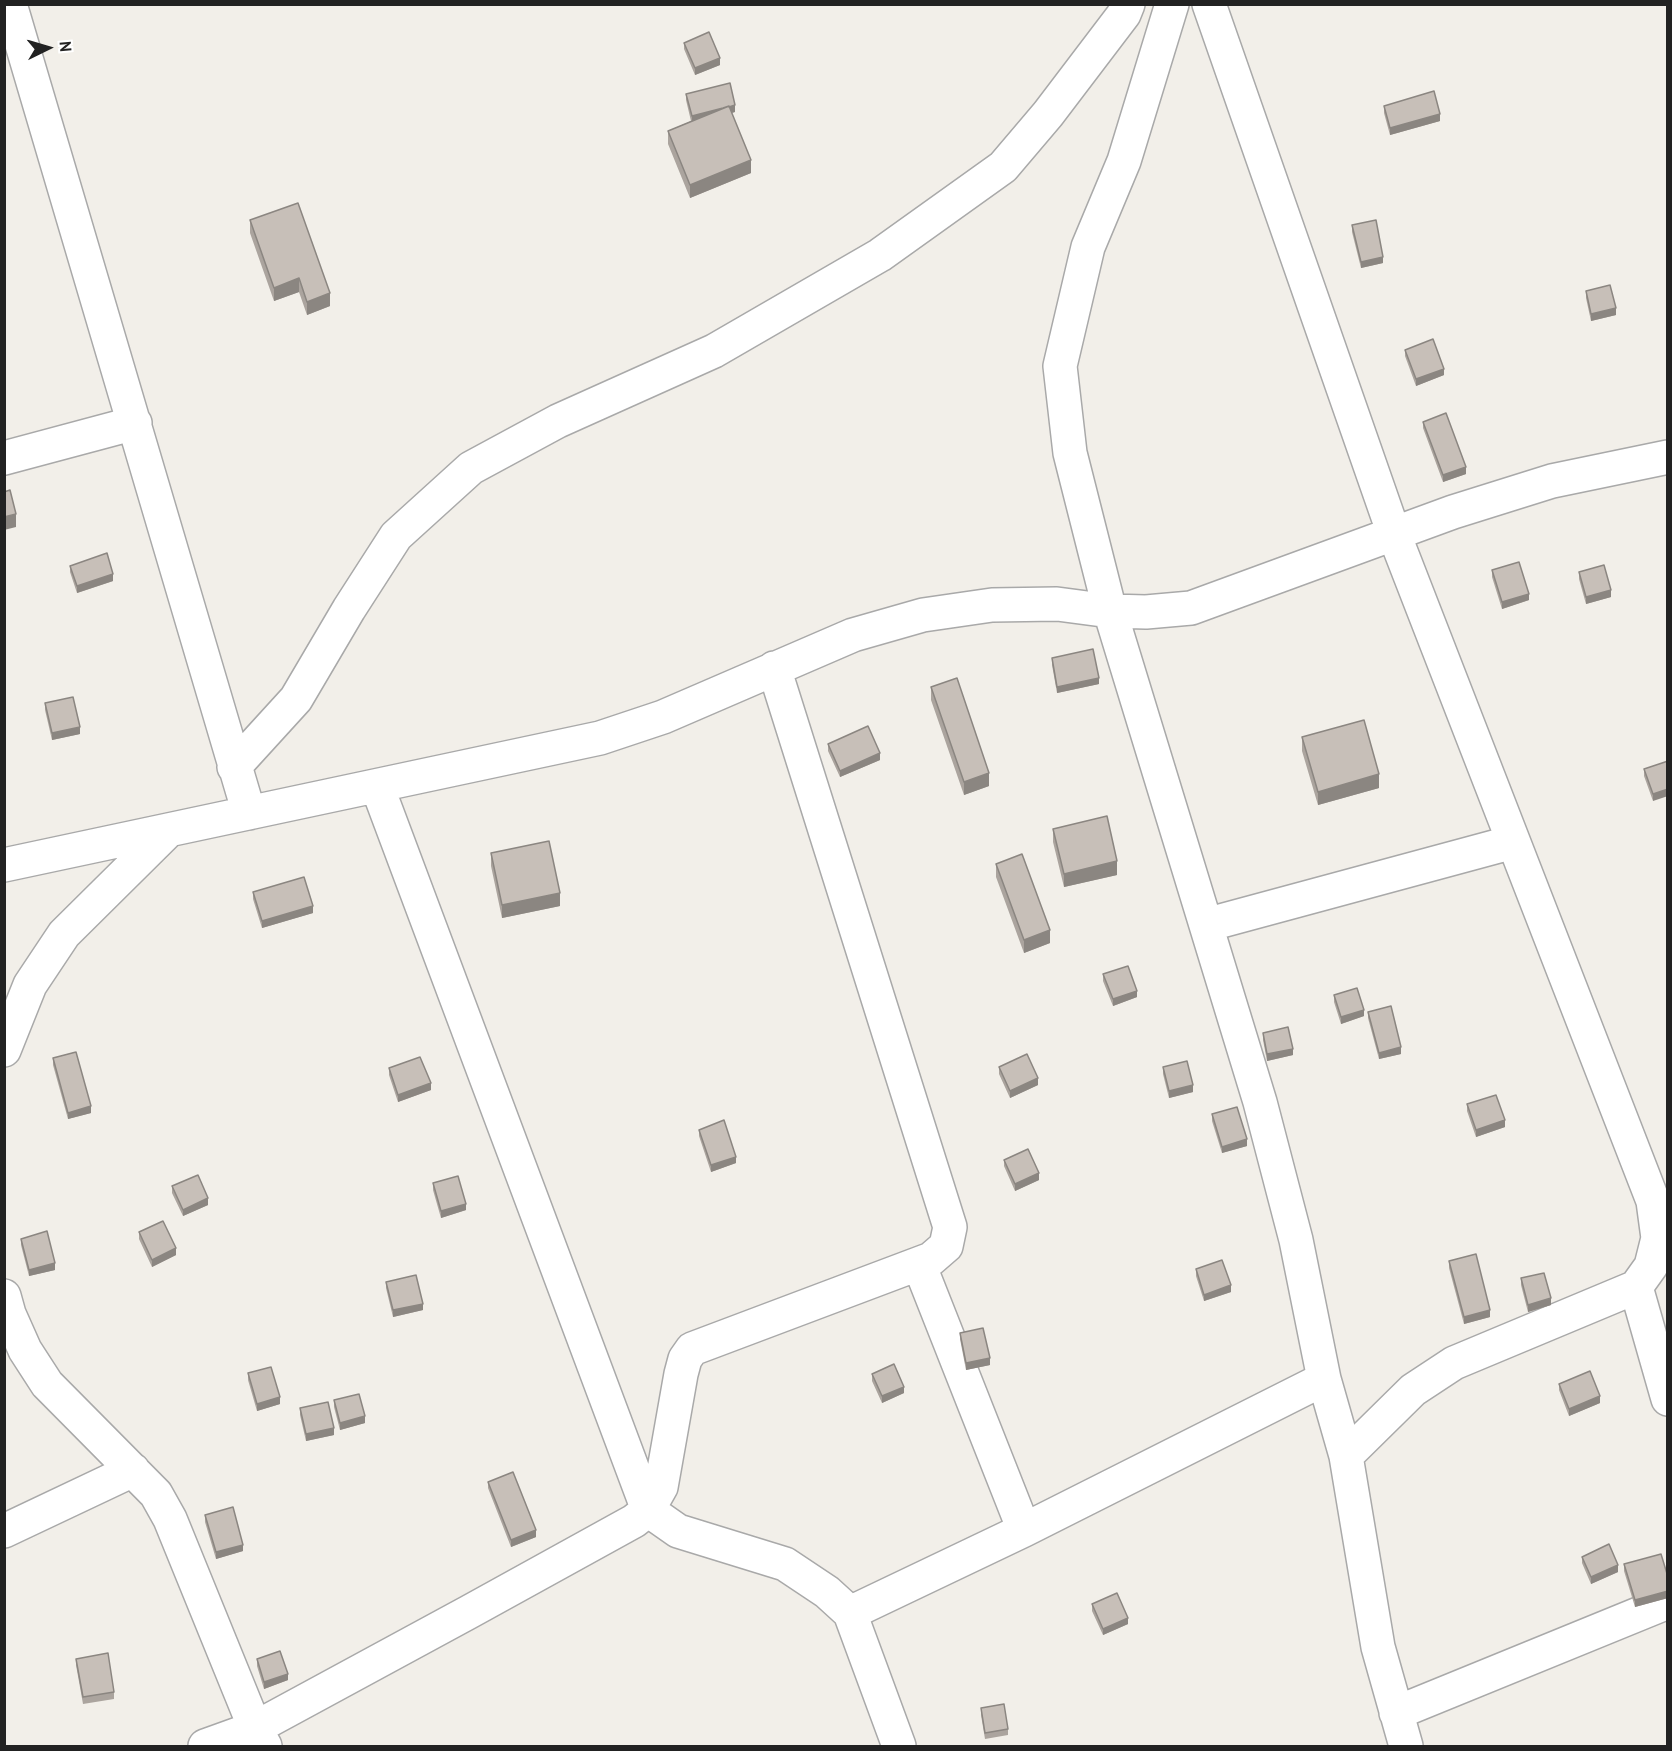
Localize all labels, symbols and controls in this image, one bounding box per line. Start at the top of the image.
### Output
north arrow [18,18,78,78]
text: N [56,40,76,53]

